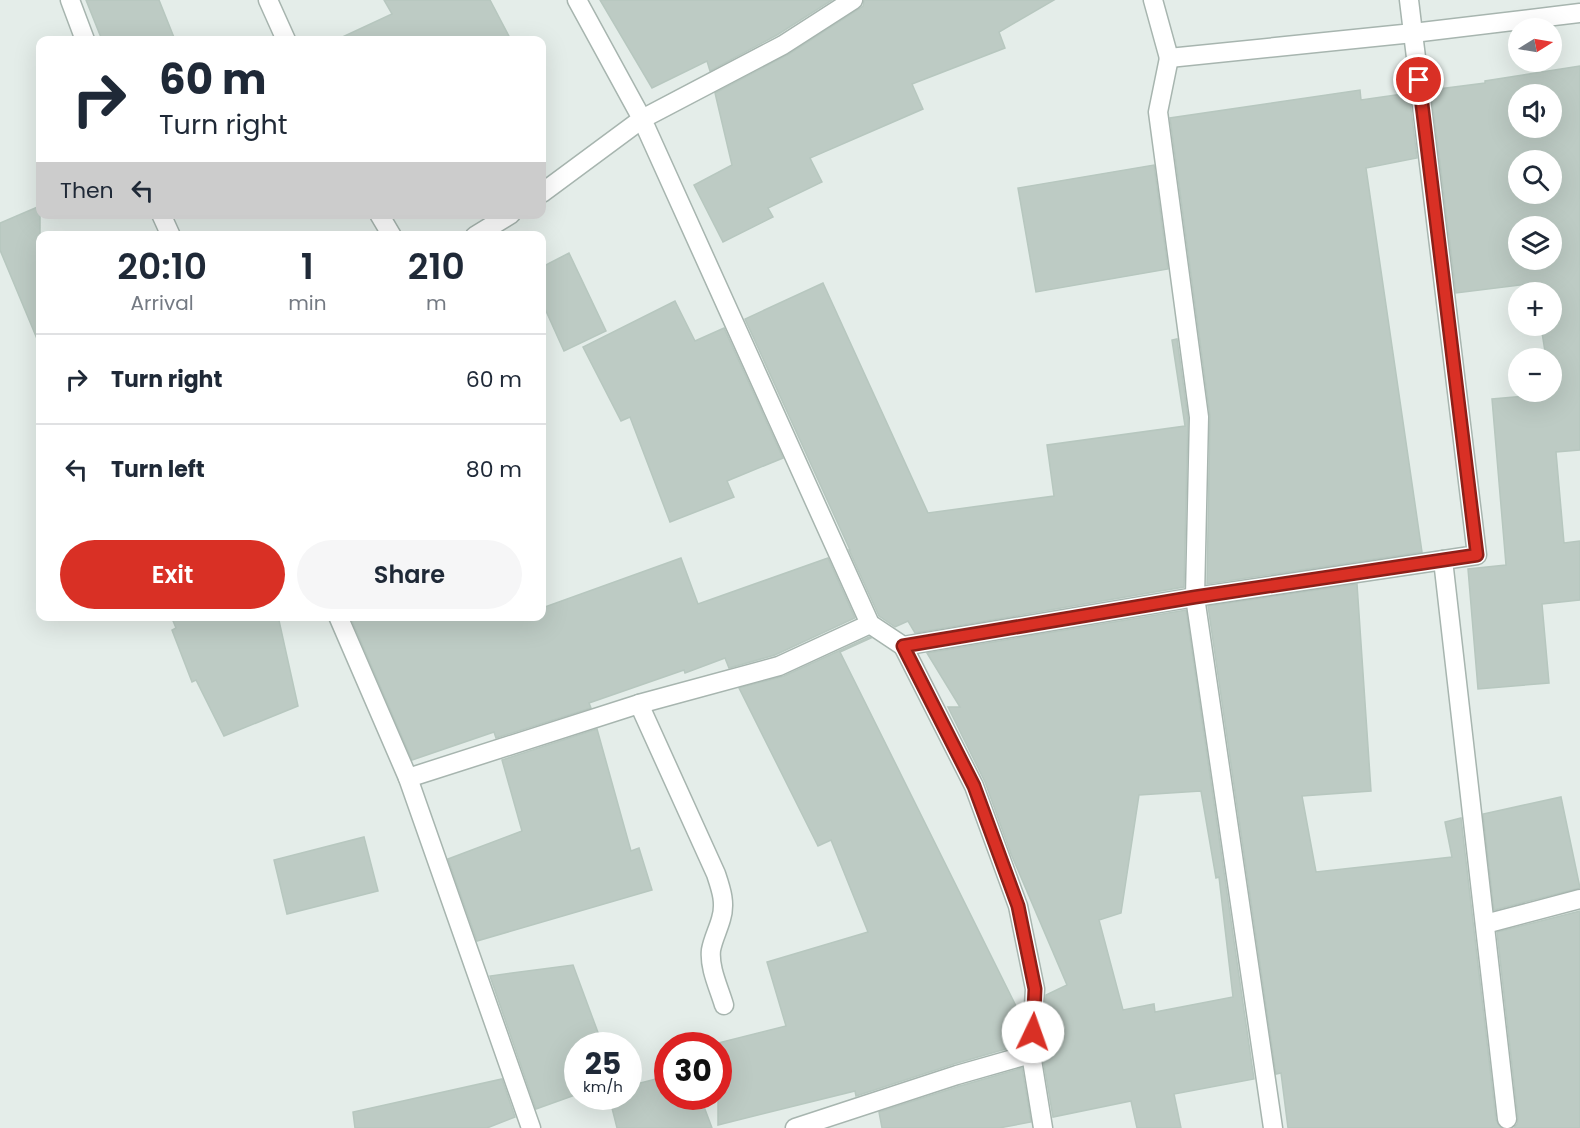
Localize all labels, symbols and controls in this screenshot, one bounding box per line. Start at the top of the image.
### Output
north arrow [1508,18,1562,72]
map controls [1508,18,1562,402]
text: 60 m [159,50,267,109]
pin [1393,54,1444,105]
icon: right [60,60,138,138]
icon: arrive [1402,63,1435,96]
button: sound [1508,84,1562,138]
text: Turn right [159,106,288,143]
button: search [1508,150,1562,204]
icon: left [126,174,159,207]
text: Then [60,175,114,206]
button: layers [1508,216,1562,270]
text: 20:10 [117,241,207,292]
text: 1 [301,241,314,292]
text: 210 [408,241,465,292]
button: + [1508,282,1562,336]
text: Arrival [131,289,194,317]
text: min [288,289,327,317]
text: m [426,289,447,317]
button: − [1508,348,1562,402]
icon: right [60,363,93,396]
text: Turn right [111,364,222,395]
text: 60 m [466,364,522,395]
icon: left [60,453,93,486]
text: Turn left [111,454,205,485]
text: 80 m [466,454,522,485]
button: Exit [60,540,285,609]
button: Share [297,540,522,609]
position arrow [1001,1000,1065,1064]
speed limit sign: 30 [654,1032,732,1110]
text: 25 [585,1042,621,1085]
text: km/h [583,1076,623,1097]

